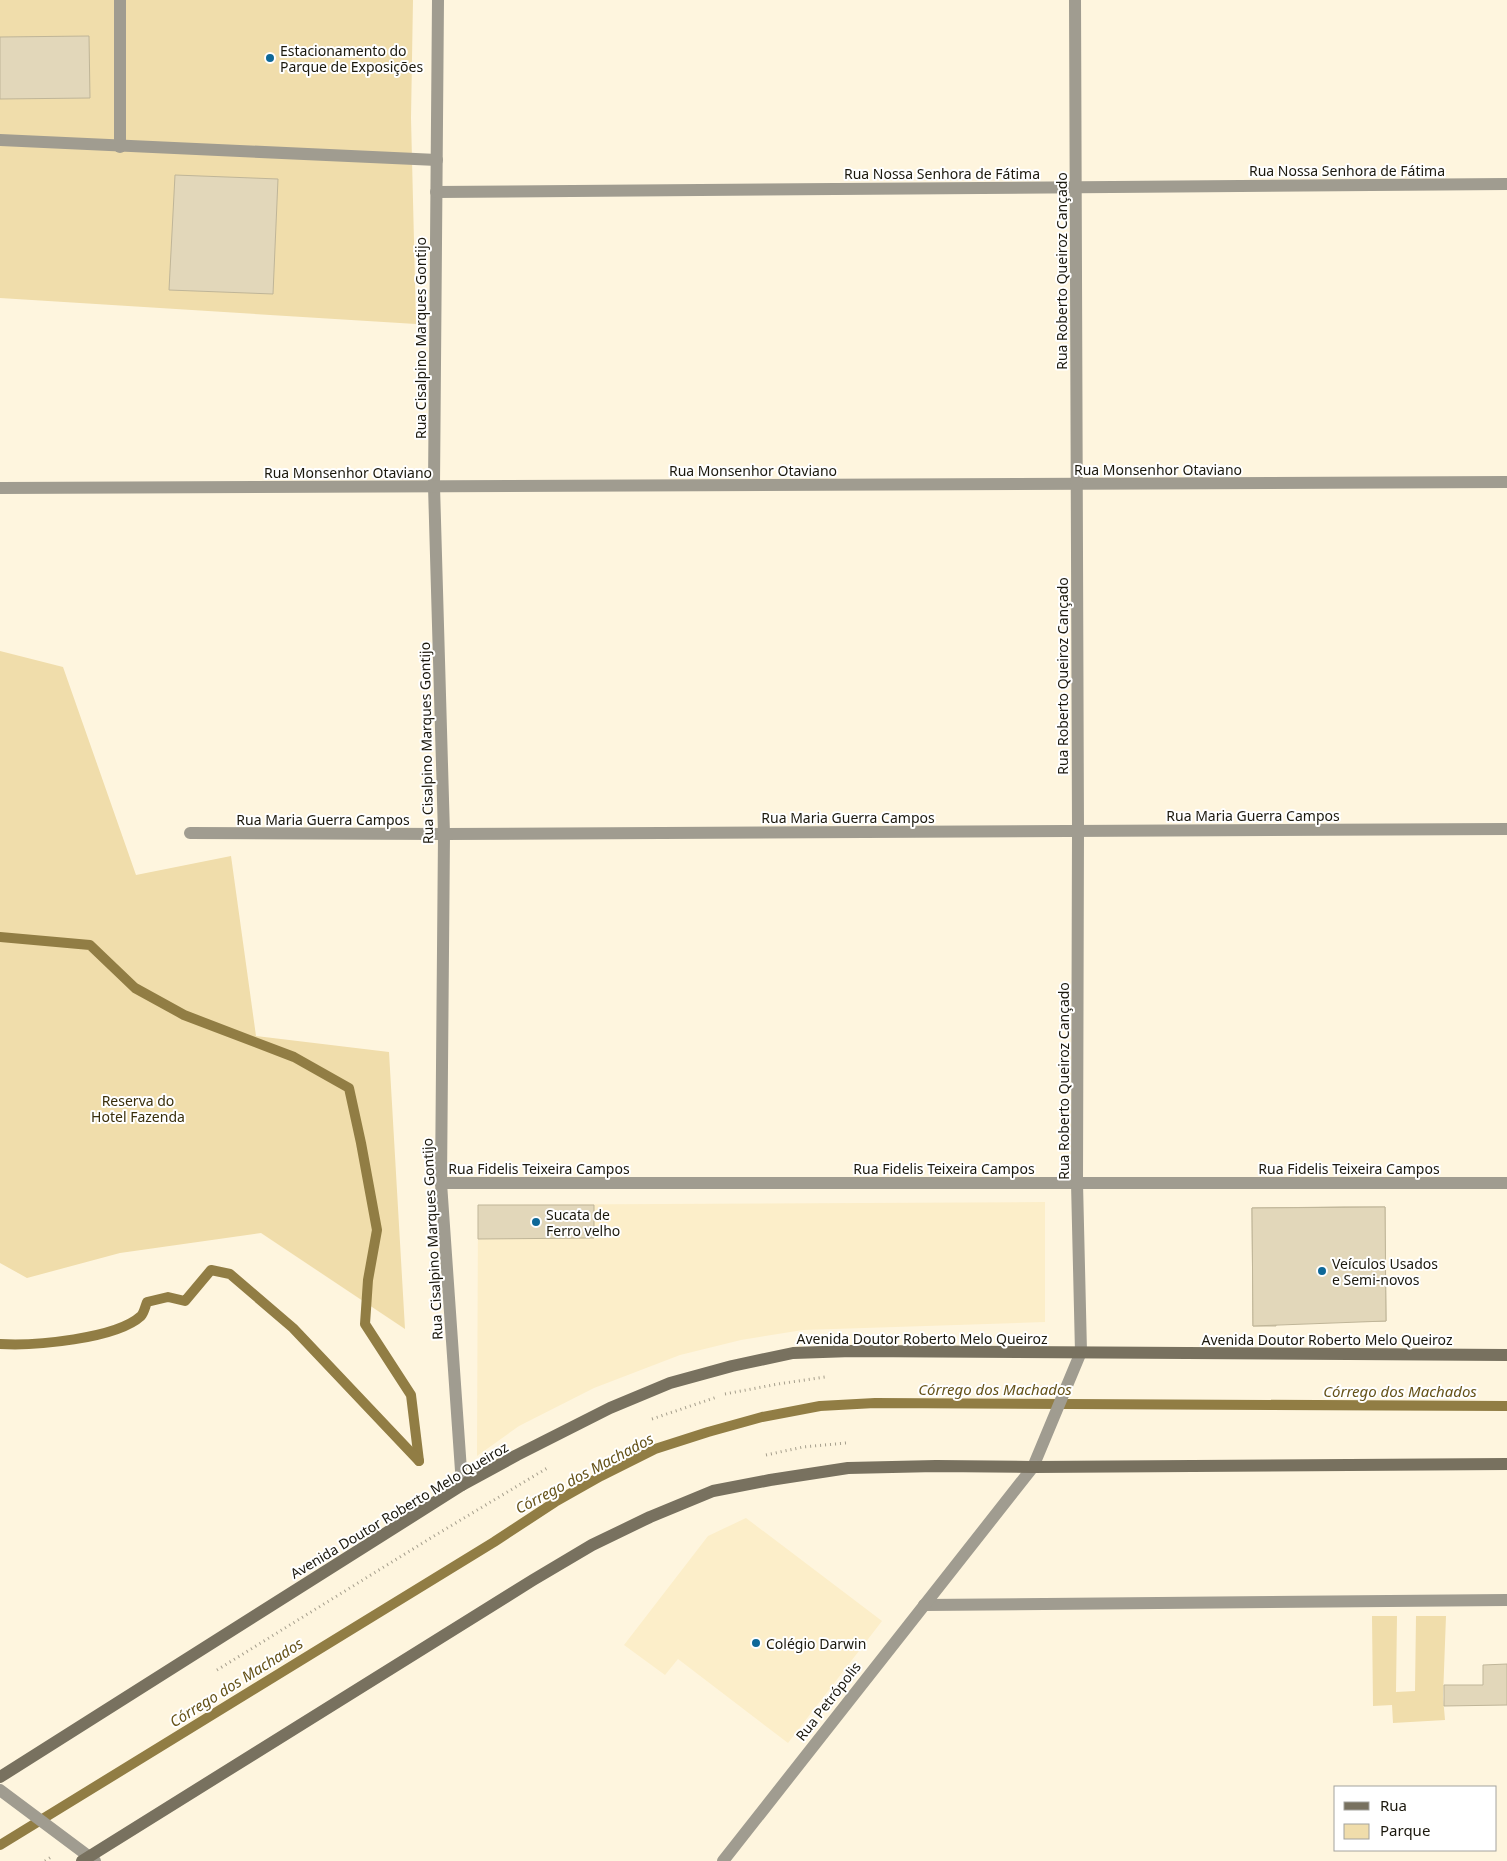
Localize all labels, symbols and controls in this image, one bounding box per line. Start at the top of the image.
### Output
place label: Estacionamento do Parque de Exposições [280,41,423,76]
marker: Estacionamento do Parque de Exposições [264,52,276,64]
street label: Rua Nossa Senhora de Fátima [1249,161,1445,180]
street label: Rua Nossa Senhora de Fátima [844,164,1040,183]
street label: Rua Roberto Queiroz Cançado [1052,172,1071,370]
street label: Rua Cisalpino Marques Gontijo [411,237,430,439]
street label: Rua Monsenhor Otaviano [1074,460,1242,479]
street label: Rua Monsenhor Otaviano [669,461,837,480]
street label: Rua Monsenhor Otaviano [264,463,432,482]
street label: Rua Roberto Queiroz Cançado [1053,577,1072,775]
street label: Rua Cisalpino Marques Gontijo [415,642,437,844]
street label: Rua Maria Guerra Campos [1166,806,1340,825]
street label: Rua Maria Guerra Campos [761,808,935,827]
street label: Rua Maria Guerra Campos [236,810,410,829]
street label: Rua Roberto Queiroz Cançado [1054,982,1073,1180]
park label: Reserva do Hotel Fazenda [91,1091,185,1126]
street label: Rua Cisalpino Marques Gontijo [417,1138,447,1340]
street label: Rua Fidelis Teixeira Campos [448,1159,630,1178]
street label: Rua Fidelis Teixeira Campos [853,1159,1035,1178]
street label: Rua Fidelis Teixeira Campos [1258,1159,1440,1178]
place label: Sucata de Ferro velho [546,1205,620,1240]
marker: Sucata de Ferro velho [530,1216,542,1228]
place label: Veículos Usados e Semi-novos [1332,1254,1438,1289]
marker: Veículos Usados e Semi-novos [1316,1265,1328,1277]
street label: Avenida Doutor Roberto Melo Queiroz [796,1329,1048,1348]
street label: Avenida Doutor Roberto Melo Queiroz [1201,1330,1453,1349]
water label: Córrego dos Machados [918,1379,1072,1399]
water label: Córrego dos Machados [1323,1381,1477,1401]
water label: Córrego dos Machados [511,1428,657,1518]
street label: Avenida Doutor Roberto Melo Queiroz [287,1437,512,1583]
water label: Córrego dos Machados [166,1633,307,1731]
place label: Colégio Darwin [766,1634,866,1653]
marker: Colégio Darwin [750,1637,762,1649]
street label: Rua Petrópolis [791,1657,865,1744]
legend [1334,1786,1497,1851]
text: Rua [1380,1795,1407,1815]
text: Parque [1380,1820,1430,1840]

